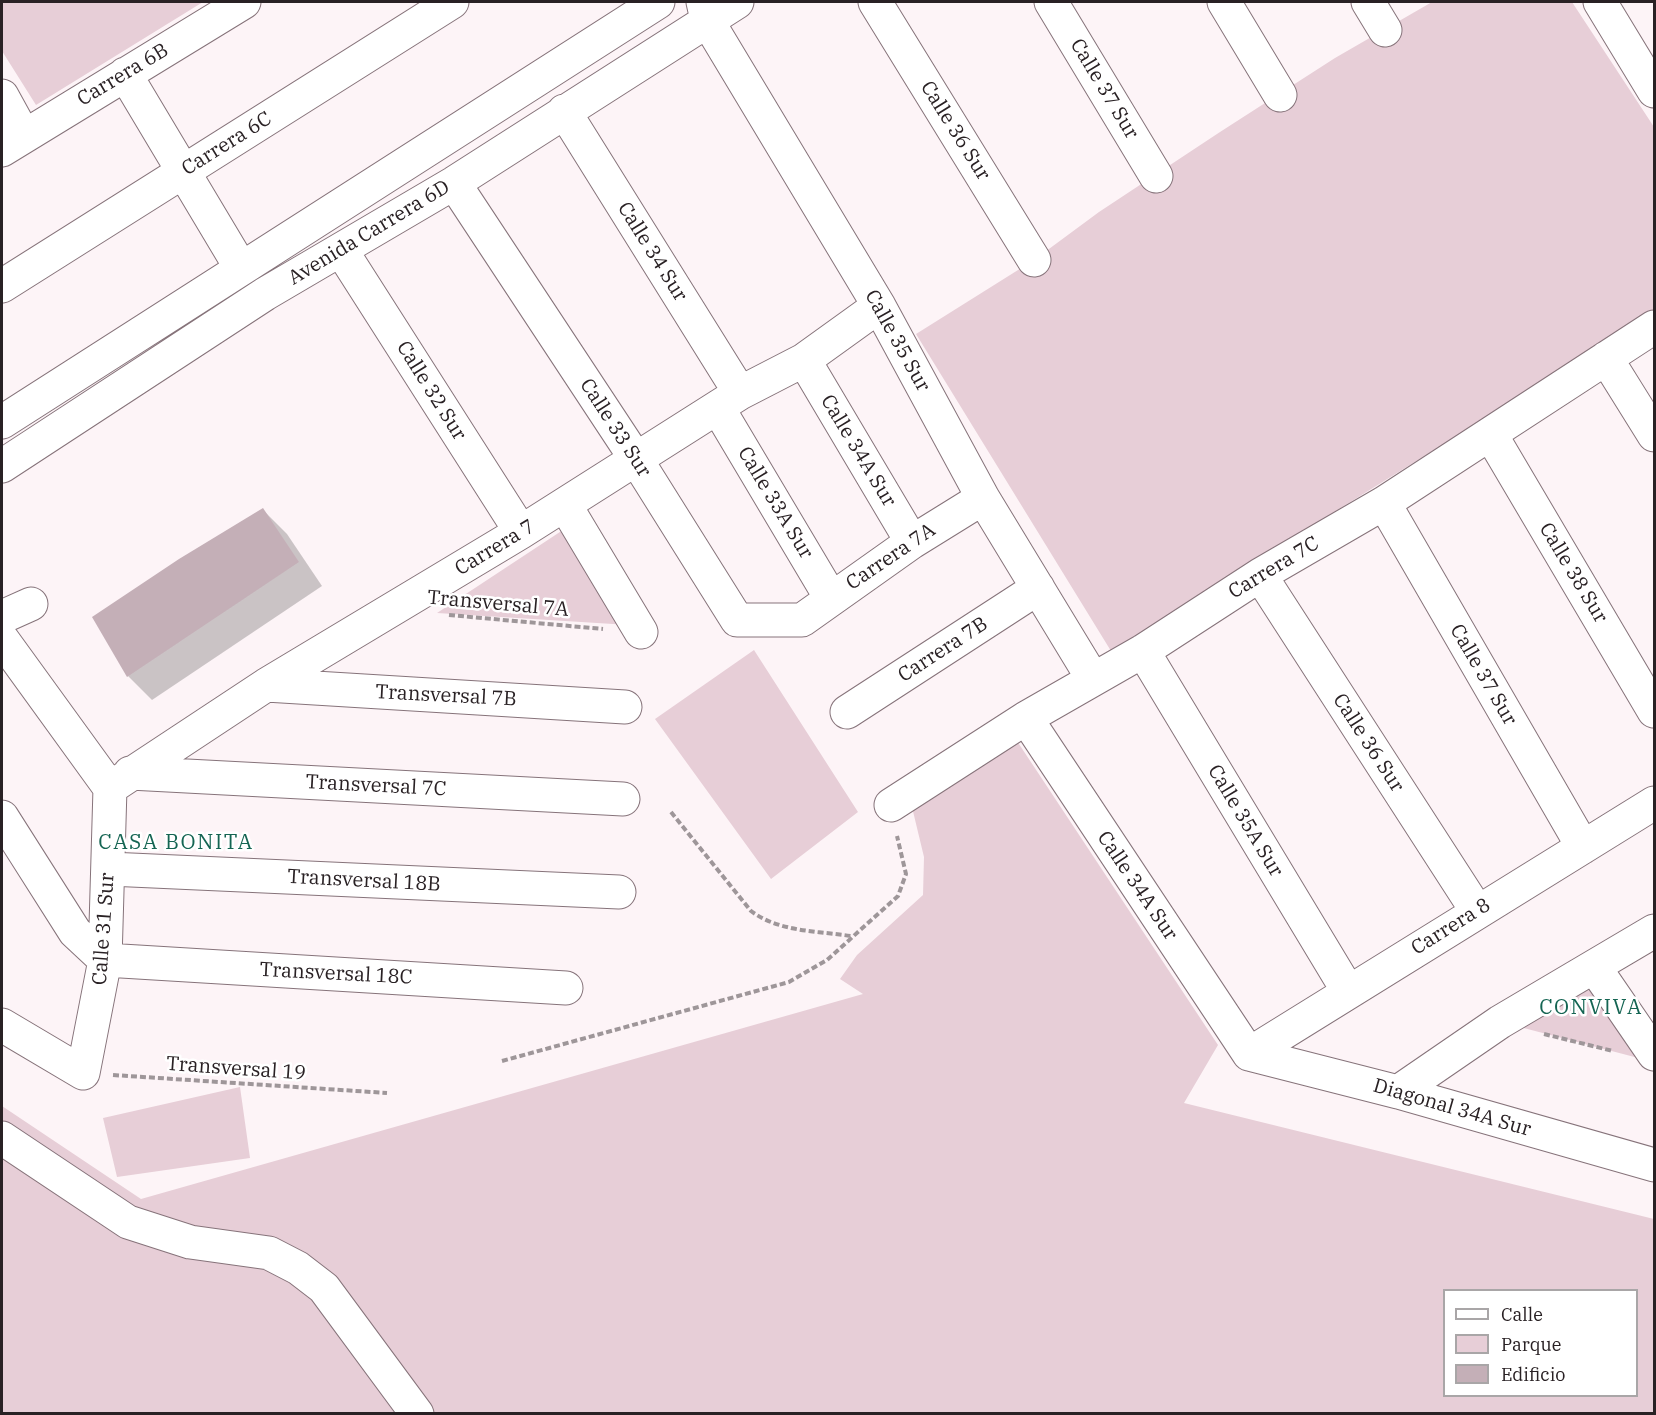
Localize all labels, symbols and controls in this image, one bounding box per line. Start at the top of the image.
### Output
street label: Calle 37 Sur [1065,35,1143,143]
street label: Carrera 6B [73,38,173,112]
street label: Calle 36 Sur [915,77,995,185]
street label: Carrera 6C [178,107,276,181]
street label: Avenida Carrera 6D [284,175,454,291]
street label: Calle 34 Sur [612,198,692,306]
street label: Calle 35 Sur [859,286,935,396]
street label: Calle 32 Sur [391,337,471,445]
street label: Calle 33 Sur [574,374,656,482]
street label: Calle 34A Sur [815,391,901,511]
street label: Calle 33A Sur [732,443,818,563]
street label: Carrera 7 [451,515,539,581]
street label: Carrera 7A [842,518,940,596]
street label: Calle 38 Sur [1534,519,1612,627]
street label: Carrera 7C [1224,532,1324,604]
street label: Transversal 7A [426,586,570,622]
street label: Carrera 7B [894,612,992,688]
street label: Calle 37 Sur [1444,620,1522,730]
street label: Transversal 7B [375,680,517,712]
street label: Calle 36 Sur [1327,689,1409,797]
street label: Calle 35A Sur [1202,761,1288,881]
street label: Transversal 7C [305,770,447,802]
street label: Calle 34A Sur [1092,827,1182,945]
district label: CASA BONITA [98,830,254,856]
street label: Transversal 18B [287,865,441,897]
street label: Calle 31 Sur [88,872,120,986]
street label: Carrera 8 [1407,893,1495,961]
street label: Transversal 18C [259,958,413,990]
district label: CONVIVA [1539,995,1643,1021]
street label: Transversal 19 [165,1052,307,1086]
street label: Diagonal 34A Sur [1370,1074,1534,1142]
legend [1443,1289,1638,1397]
text: Calle [1501,1303,1543,1326]
text: Parque [1501,1333,1561,1356]
text: Edificio [1501,1363,1565,1386]

